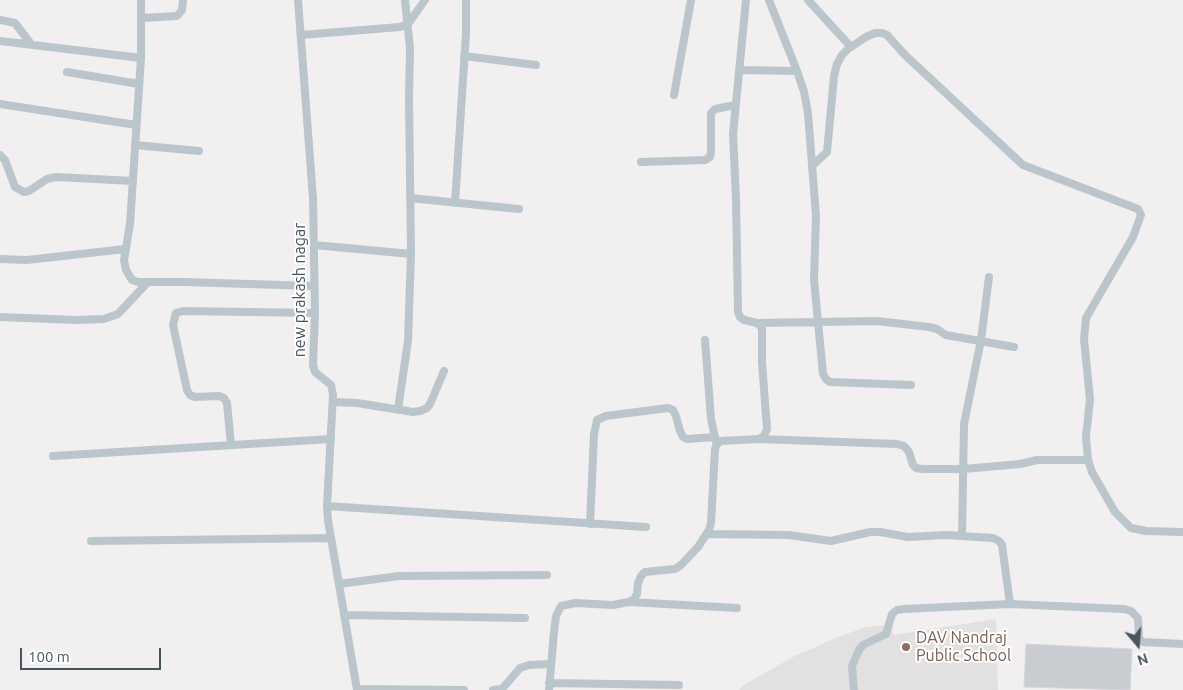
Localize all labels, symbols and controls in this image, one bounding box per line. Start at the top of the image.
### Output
street label: new prakash nagar [290,223,310,357]
north arrow [1113,620,1163,670]
place label: DAV Nandraj Public School [916,628,1011,666]
scale bar [22,638,164,670]
marker: DAV Nandraj Public School [900,641,912,653]
text: 100 m [28,648,70,665]
text: N [1135,650,1150,668]

